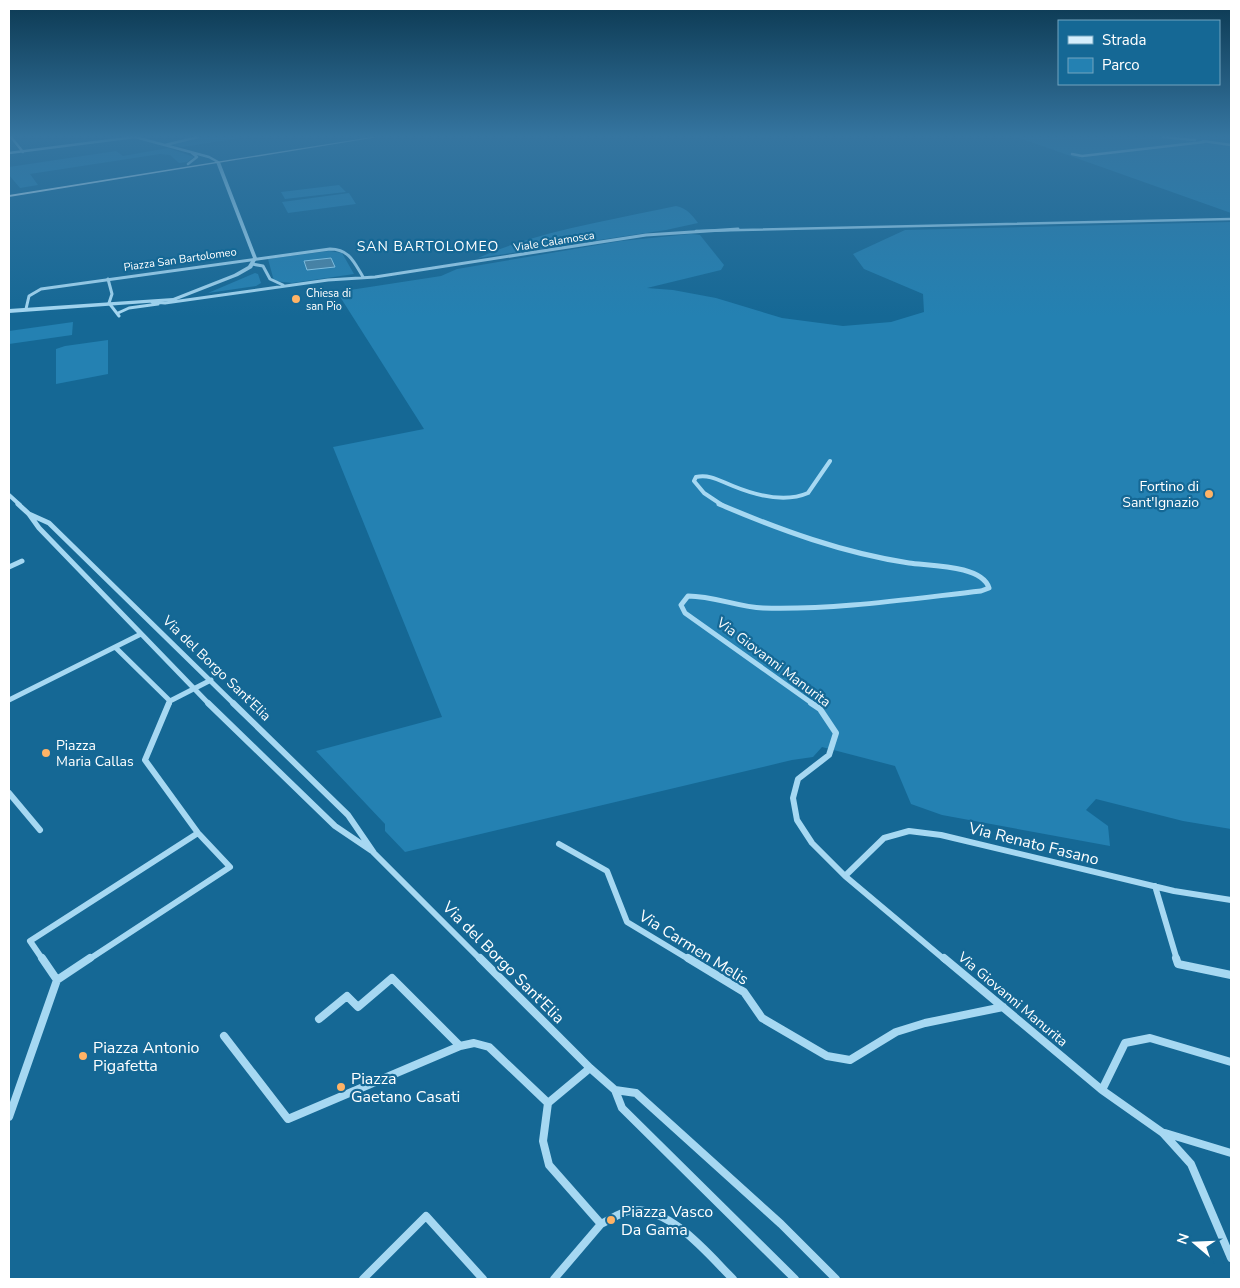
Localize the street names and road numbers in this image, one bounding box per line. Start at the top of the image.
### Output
street label: Viale Calamosca [512,228,596,255]
street label: Piazza San Bartolomeo [123,244,238,275]
street label: Via del Borgo Sant'Elia [158,611,275,725]
street label: Via Giovanni Manurita [712,613,835,712]
street label: Via Renato Fasano [965,817,1101,871]
street label: Via del Borgo Sant'Elia [437,896,569,1029]
street label: Via Carmen Melis [633,905,753,991]
street label: Via Giovanni Manurita [953,947,1072,1051]

